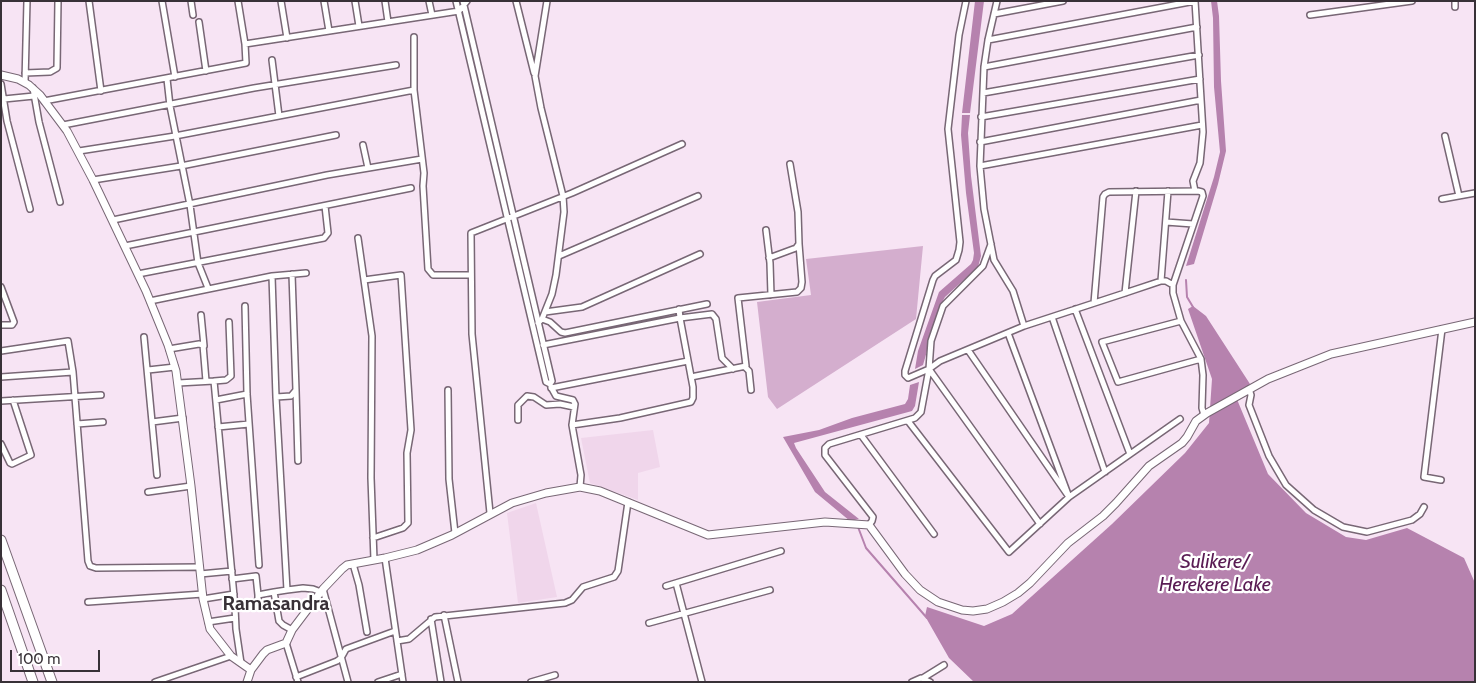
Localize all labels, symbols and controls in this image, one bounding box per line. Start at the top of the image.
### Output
water label: Sulikere/ Herekere Lake [1159,550,1271,597]
district label: Ramasandra [222,592,330,616]
scale bar [12,640,102,672]
text: 100 m [18,650,60,668]

